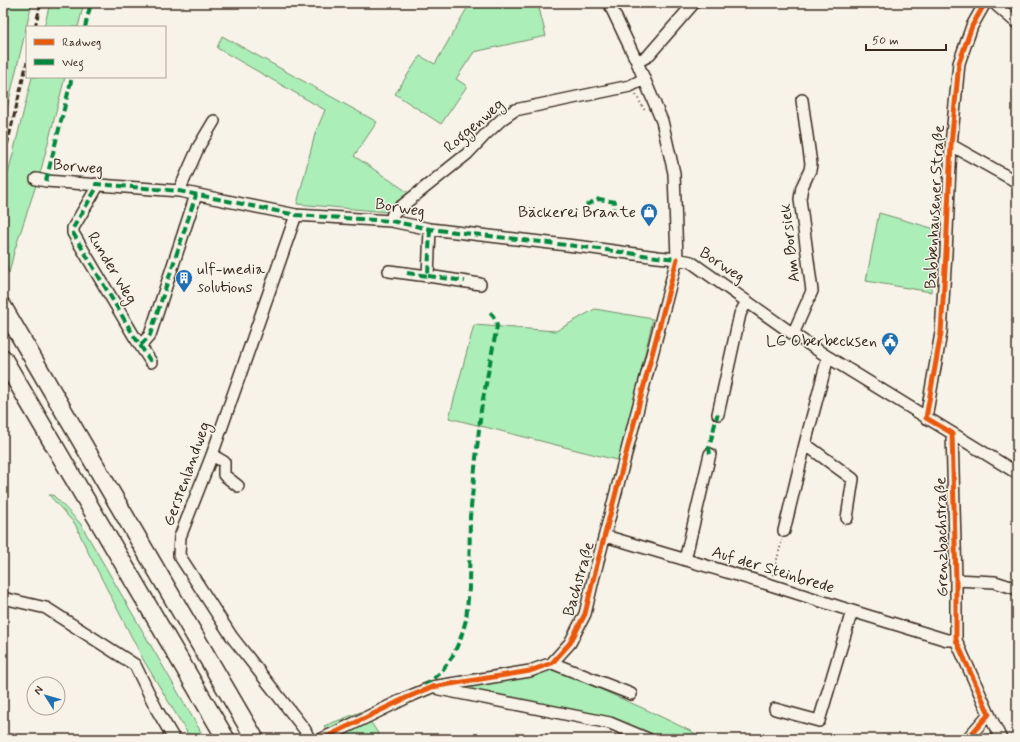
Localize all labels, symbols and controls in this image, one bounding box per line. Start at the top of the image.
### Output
legend [26,26,166,78]
scale bar [866,26,946,52]
text: 50 m [872,33,899,49]
text: Radweg [62,35,101,51]
text: Weg [62,55,84,72]
street label: Roggenweg [439,94,509,159]
street label: Babbenhausener Straße [920,124,950,290]
street label: Borweg [52,154,104,180]
street label: Borweg [373,194,427,222]
place label: Bäckerei Brante [518,202,636,223]
shop icon: Bäckerei Brante [639,202,659,227]
street label: Am Borsiek [775,202,805,284]
street label: Runder Weg [81,228,142,309]
street label: Borweg [695,242,749,288]
place label: ulf-media solutions [197,259,265,298]
building icon: ulf-media solutions [174,268,194,293]
place label: LG Oberbecksen [766,331,877,352]
public building icon: LG Oberbecksen [880,331,900,356]
street label: Gerstenlandweg [158,419,217,530]
street label: Grenzbachstraße [930,477,954,597]
street label: Bachstraße [558,539,600,619]
street label: Auf der Steinbrede [709,541,837,599]
north arrow [26,676,66,716]
text: N [31,683,47,698]

